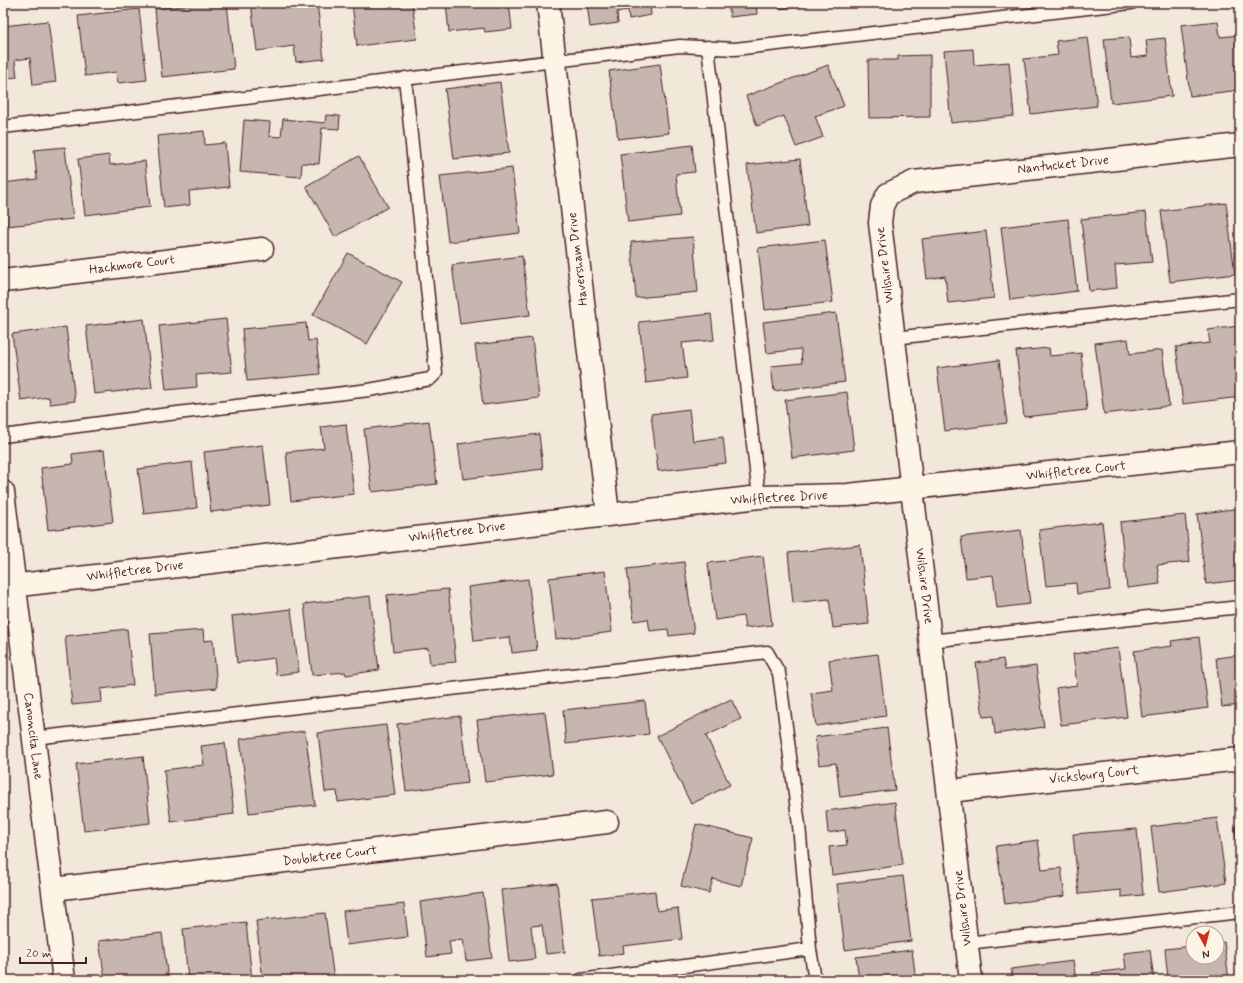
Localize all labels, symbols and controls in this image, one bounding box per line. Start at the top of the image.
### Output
street label: Nantucket Drive [1016,152,1110,178]
street label: Haversham Drive [564,211,592,307]
street label: Wilshire Drive [872,226,898,304]
street label: Hackmore Court [88,251,176,279]
street label: Whiffletree Court [1025,457,1127,485]
street label: Whiffletree Drive [730,487,828,509]
street label: Whiffletree Drive [407,518,507,546]
street label: Wilshire Drive [911,547,937,625]
street label: Whiffletree Drive [85,557,185,585]
street label: Canoncita Lane [19,691,47,781]
street label: Vicksburg Court [1048,762,1140,788]
street label: Doubletree Court [282,842,378,870]
street label: Wilshire Drive [950,869,976,947]
north arrow [1185,925,1225,965]
scale bar [20,939,86,965]
text: 20 m [26,946,52,962]
text: N [1202,947,1211,961]

